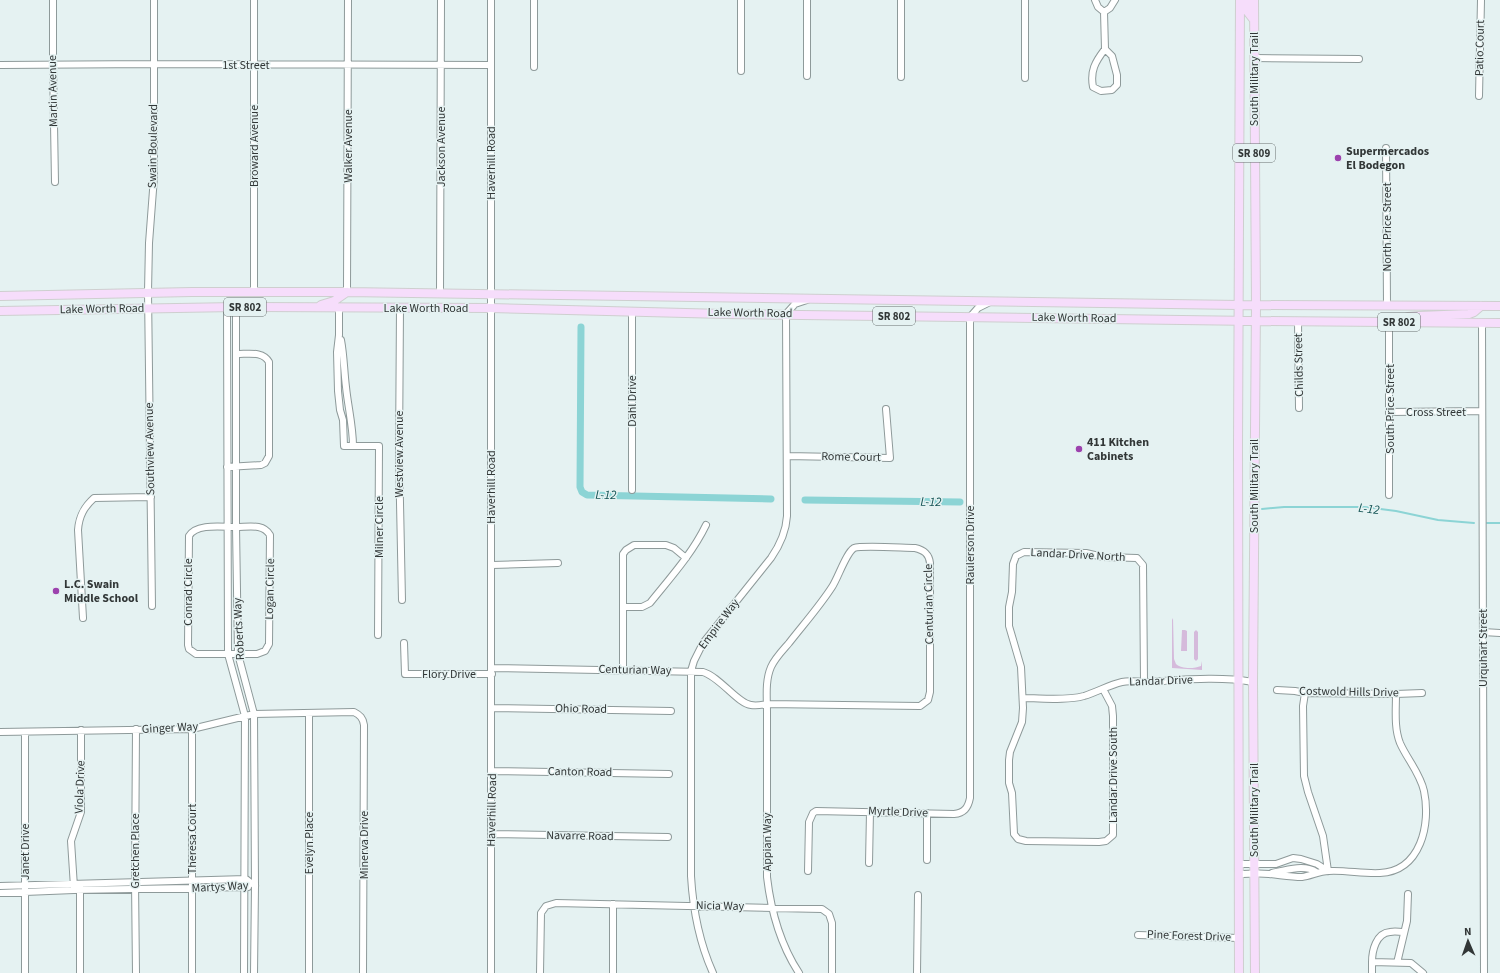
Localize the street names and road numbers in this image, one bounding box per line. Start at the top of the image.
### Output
street label: Patio Court [1471,20,1489,76]
street label: South Military Trail [1246,32,1263,126]
street label: Martin Avenue [44,55,62,127]
street label: 1st Street [222,57,270,74]
street label: Swain Boulevard [144,104,162,188]
street label: Broward Avenue [246,105,263,187]
street label: Jackson Avenue [433,107,450,187]
street label: Walker Avenue [340,109,357,183]
street label: Haverhill Road [483,126,500,200]
road number: SR 809 [1233,144,1275,162]
street label: North Price Street [1379,183,1396,271]
road number: SR 802 [224,298,266,316]
street label: Lake Worth Road [59,300,145,318]
street label: Lake Worth Road [384,300,468,317]
street label: Lake Worth Road [707,304,793,322]
road number: SR 802 [873,307,915,325]
street label: Lake Worth Road [1031,309,1117,327]
road number: SR 802 [1378,313,1420,331]
street label: Childs Street [1290,333,1308,397]
street label: South Price Street [1382,364,1399,454]
street label: Dahl Drive [624,375,641,427]
street label: Southview Avenue [141,403,159,495]
street label: Cross Street [1406,404,1466,421]
street label: Westview Avenue [391,411,408,497]
street label: South Military Trail [1246,439,1263,533]
street label: Rome Court [821,448,881,466]
street label: Haverhill Road [483,450,500,524]
street label: Milner Circle [371,496,388,558]
street label: Raulerson Drive [962,505,979,585]
street label: Landar Drive North [1030,544,1126,566]
street label: Conrad Circle [180,558,197,626]
street label: Logan Circle [261,558,279,620]
street label: Centurian Circle [920,564,938,644]
street label: Empire Way [694,595,744,653]
street label: Roberts Way [229,597,249,661]
street label: Urquhart Street [1475,609,1492,687]
street label: Centurian Way [598,661,672,679]
street label: Flory Drive [422,666,476,683]
street label: Landar Drive [1129,671,1193,691]
street label: Costwold Hills Drive [1299,683,1399,701]
street label: Ohio Road [555,700,607,718]
street label: Ginger Way [141,718,199,738]
street label: Landar Drive South [1105,727,1122,823]
street label: Viola Drive [71,760,89,814]
street label: Canton Road [548,763,612,781]
street label: South Military Trail [1246,763,1263,857]
street label: Haverhill Road [483,773,501,847]
street label: Myrtle Drive [868,802,928,822]
street label: Theresa Court [184,804,201,874]
street label: Minerva Drive [356,811,373,879]
street label: Evelyn Place [301,812,318,874]
street label: Appian Way [759,812,776,871]
street label: Gretchen Place [127,813,144,889]
street label: Janet Drive [17,824,34,880]
street label: Navarre Road [546,827,614,845]
street label: Martys Way [191,877,249,897]
street label: Nicia Way [696,897,745,915]
street label: Pine Forest Drive [1147,926,1231,946]

